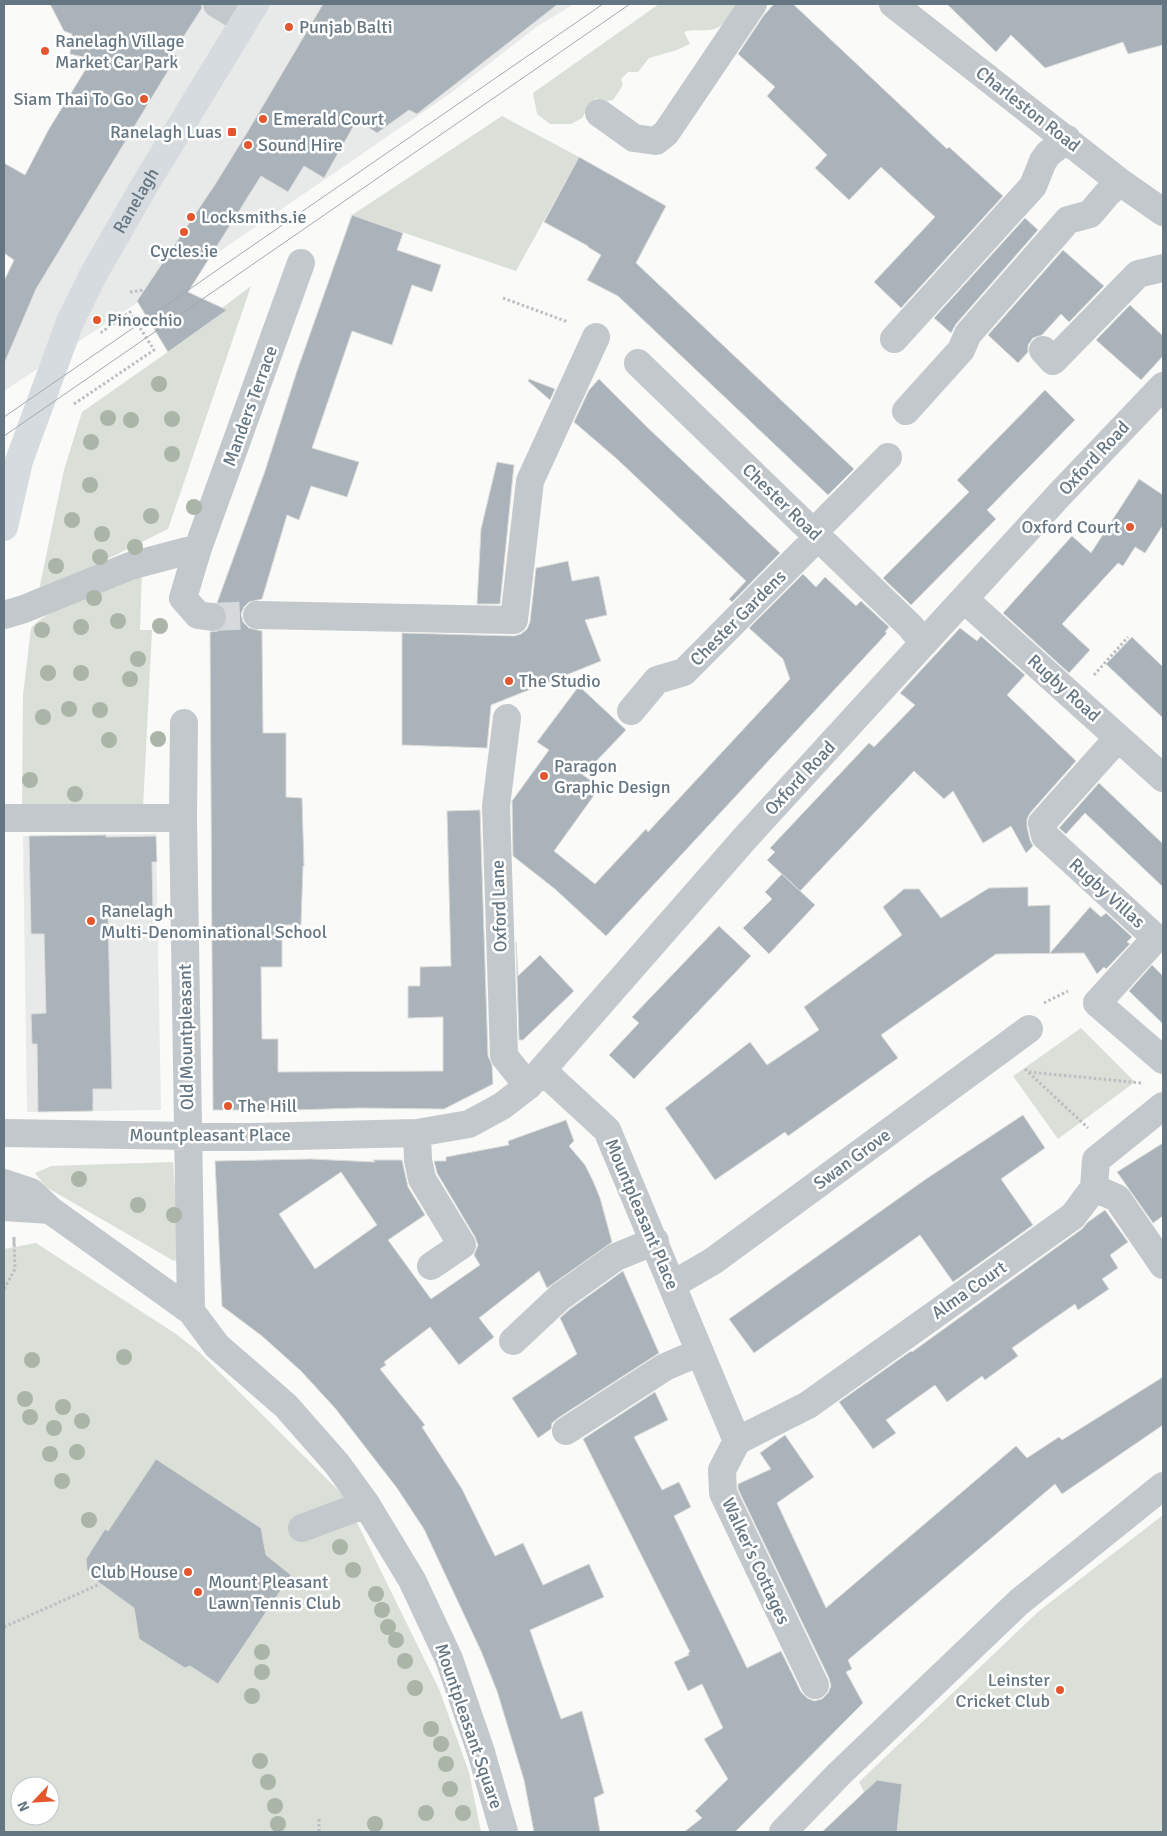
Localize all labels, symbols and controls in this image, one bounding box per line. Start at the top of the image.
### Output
place label: Punjab Balti [299,16,393,38]
marker: Punjab Balti [283,21,295,33]
place label: Ranelagh Village Market Car Park [55,30,184,73]
marker: Ranelagh Village Market Car Park [39,45,51,57]
street label: Charleston Road [972,61,1084,157]
place label: Siam Thai To Go [13,88,134,110]
marker: Siam Thai To Go [138,93,150,105]
place label: Emerald Court [273,108,384,130]
marker: Emerald Court [257,113,269,125]
place label: Ranelagh Luas [110,121,222,143]
marker: Ranelagh Luas [226,126,238,138]
place label: Sound Hire [258,134,343,156]
marker: Sound Hire [242,139,254,151]
street label: Ranelagh [108,164,164,237]
place label: Locksmiths.ie [201,206,306,228]
marker: Locksmiths.ie [185,211,197,223]
marker: Cycles.ie [178,226,190,238]
place label: Cycles.ie [150,240,218,262]
place label: Pinocchio [107,309,182,331]
marker: Pinocchio [91,314,103,326]
street label: Manders Terrace [218,343,282,469]
street label: Oxford Road [1054,416,1134,500]
street label: Chester Road [738,459,826,545]
place label: Oxford Court [1022,516,1120,538]
marker: Oxford Court [1124,521,1136,533]
street label: Chester Gardens [685,565,791,671]
street label: Rugby Road [1023,650,1105,726]
place label: The Studio [519,670,601,692]
marker: The Studio [503,675,515,687]
street label: Oxford Road [760,736,840,820]
place label: Paragon Graphic Design [554,755,671,798]
marker: Paragon Graphic Design [538,770,550,782]
street label: Rugby Villas [1065,853,1149,933]
street label: Oxford Lane [486,859,512,953]
place label: Ranelagh Multi-Denominational School [101,900,327,943]
marker: Ranelagh Multi-Denominational School [85,915,97,927]
street label: Old Mountpleasant [174,964,198,1110]
place label: The Hill [238,1095,297,1117]
marker: The Hill [222,1100,234,1112]
street label: Mountpleasant Place [129,1124,291,1146]
street label: Swan Grove [809,1124,895,1194]
street label: Mountpleasant Place [600,1135,684,1293]
street label: Alma Court [927,1256,1011,1324]
street label: Walker's Cottages [717,1494,795,1628]
place label: Club House [91,1561,178,1583]
marker: Club House [182,1566,194,1578]
place label: Mount Pleasant Lawn Tennis Club [208,1571,341,1614]
marker: Mount Pleasant Lawn Tennis Club [192,1586,204,1598]
street label: Mountpleasant Square [430,1640,508,1812]
place label: Leinster Cricket Club [956,1669,1050,1712]
marker: Leinster Cricket Club [1054,1684,1066,1696]
north arrow [10,1776,60,1826]
text: N [14,1798,33,1814]

